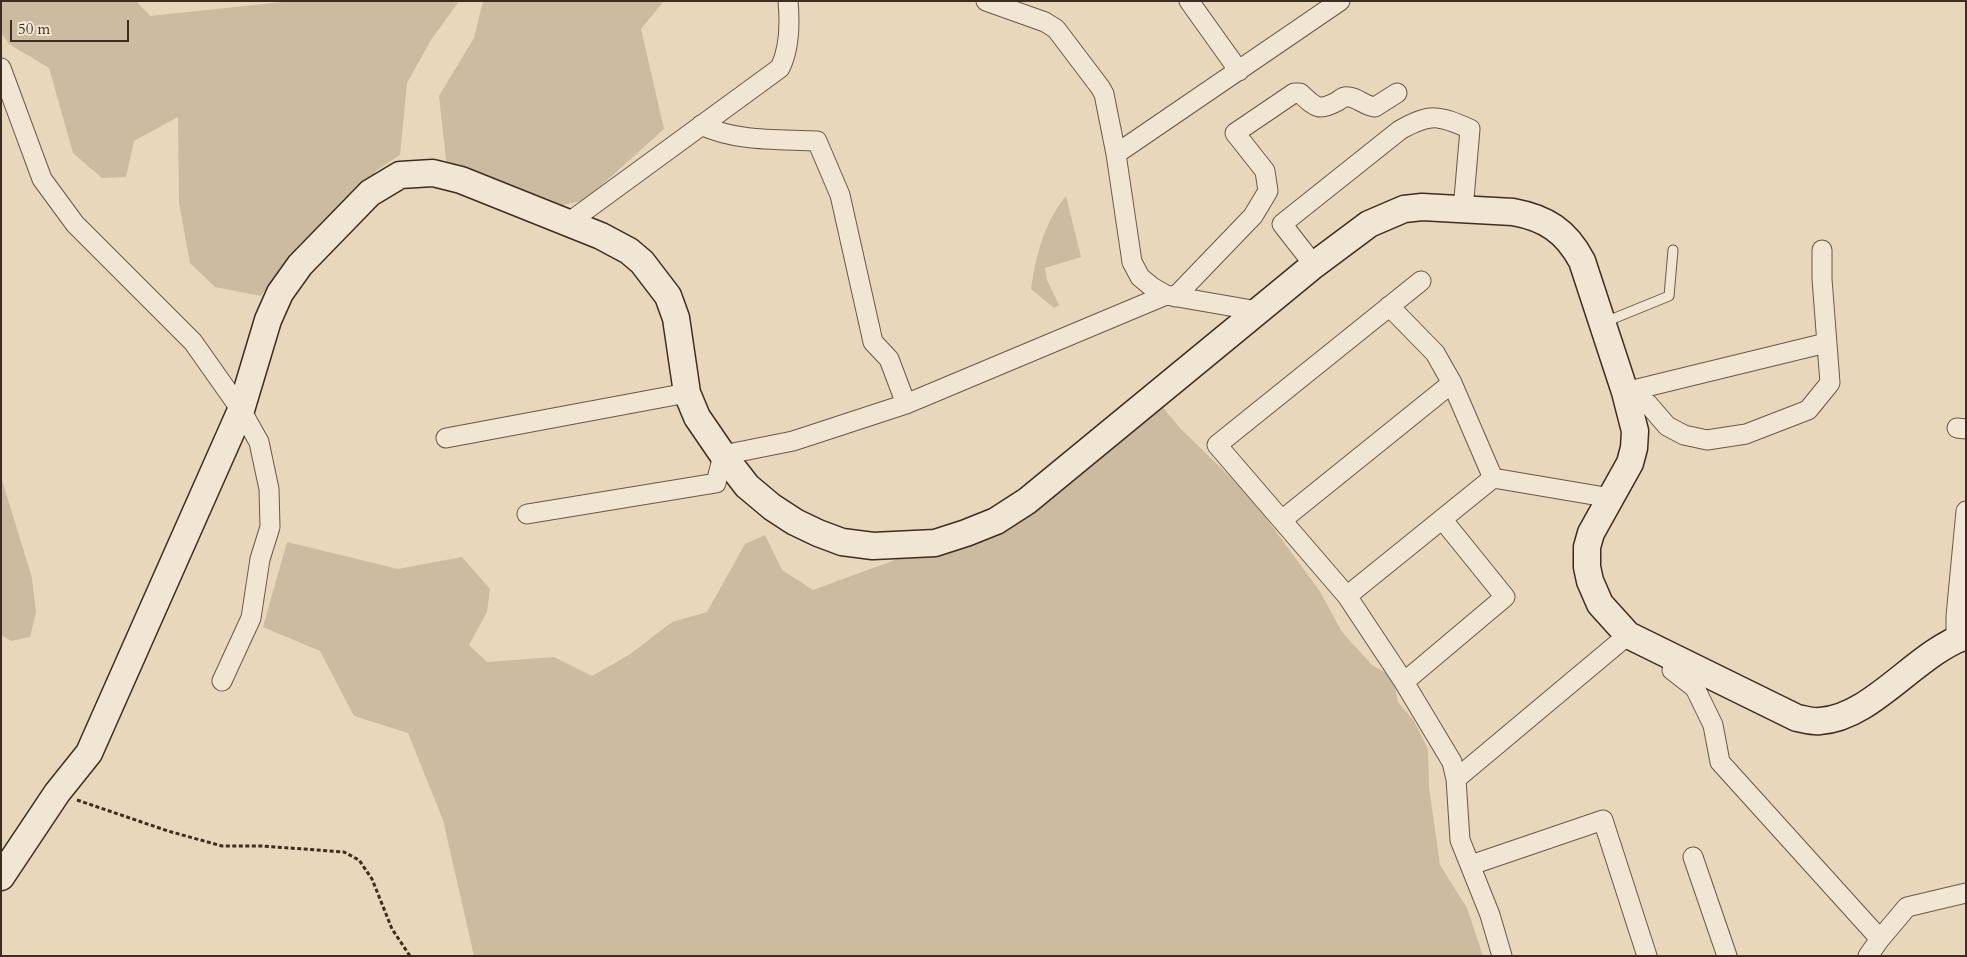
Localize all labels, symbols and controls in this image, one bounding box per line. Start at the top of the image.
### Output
scale bar [12,10,131,42]
text: 50 m [18,19,50,39]

